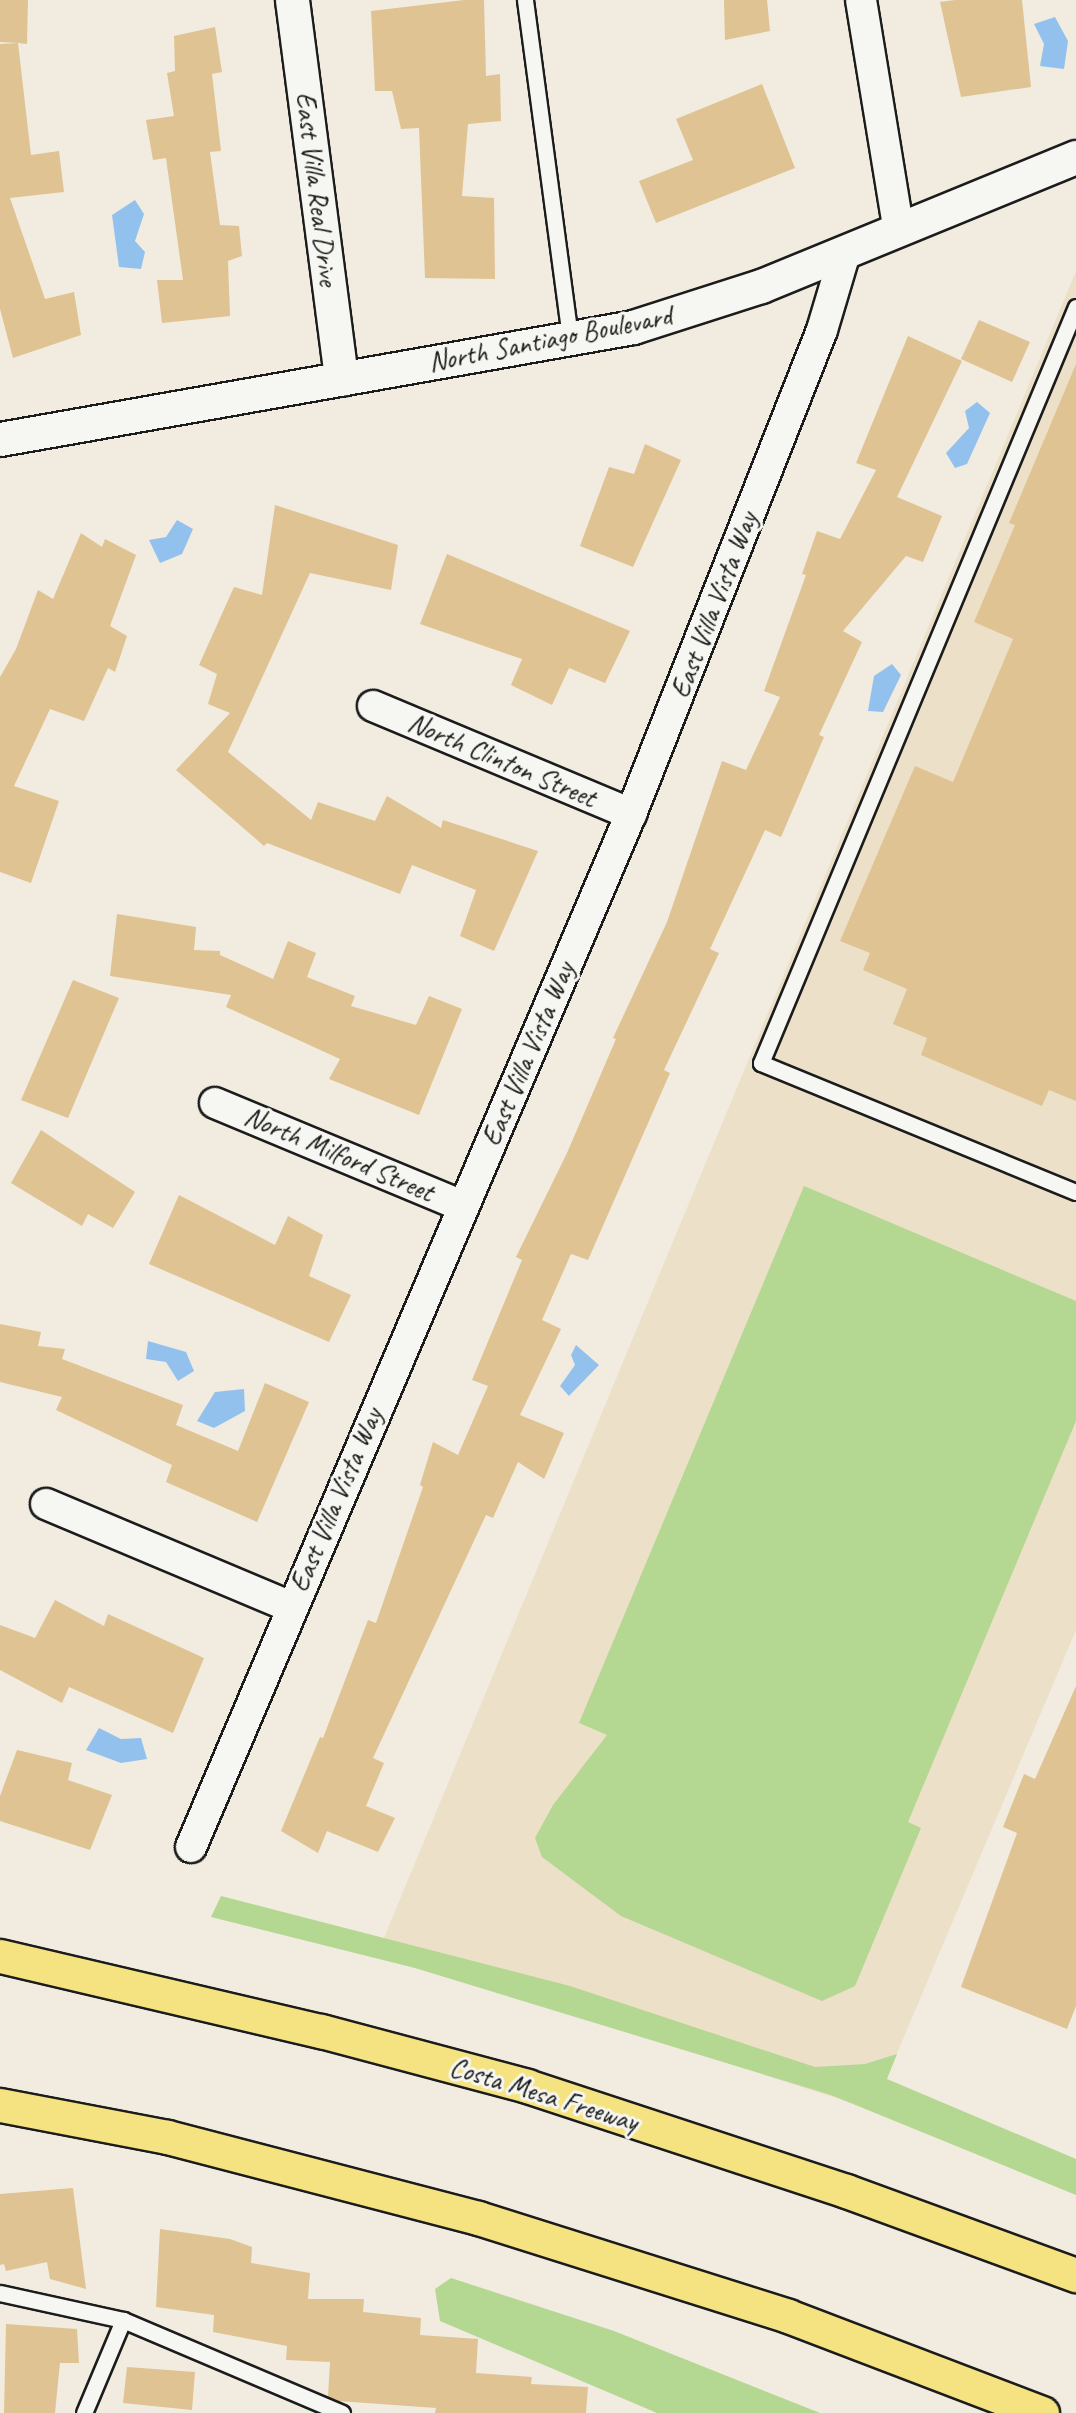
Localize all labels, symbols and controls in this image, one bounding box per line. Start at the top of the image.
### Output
street label: East Villa Real Drive [288,90,346,288]
street label: North Santiago Boulevard [425,299,675,379]
street label: East Villa Vista Way [663,507,765,703]
street label: North Clinton Street [403,705,601,815]
street label: East Villa Vista Way [474,957,582,1151]
street label: North Milford Street [239,1099,439,1209]
street label: East Villa Vista Way [282,1403,390,1597]
street label: Costa Mesa Freeway [447,2050,641,2138]

